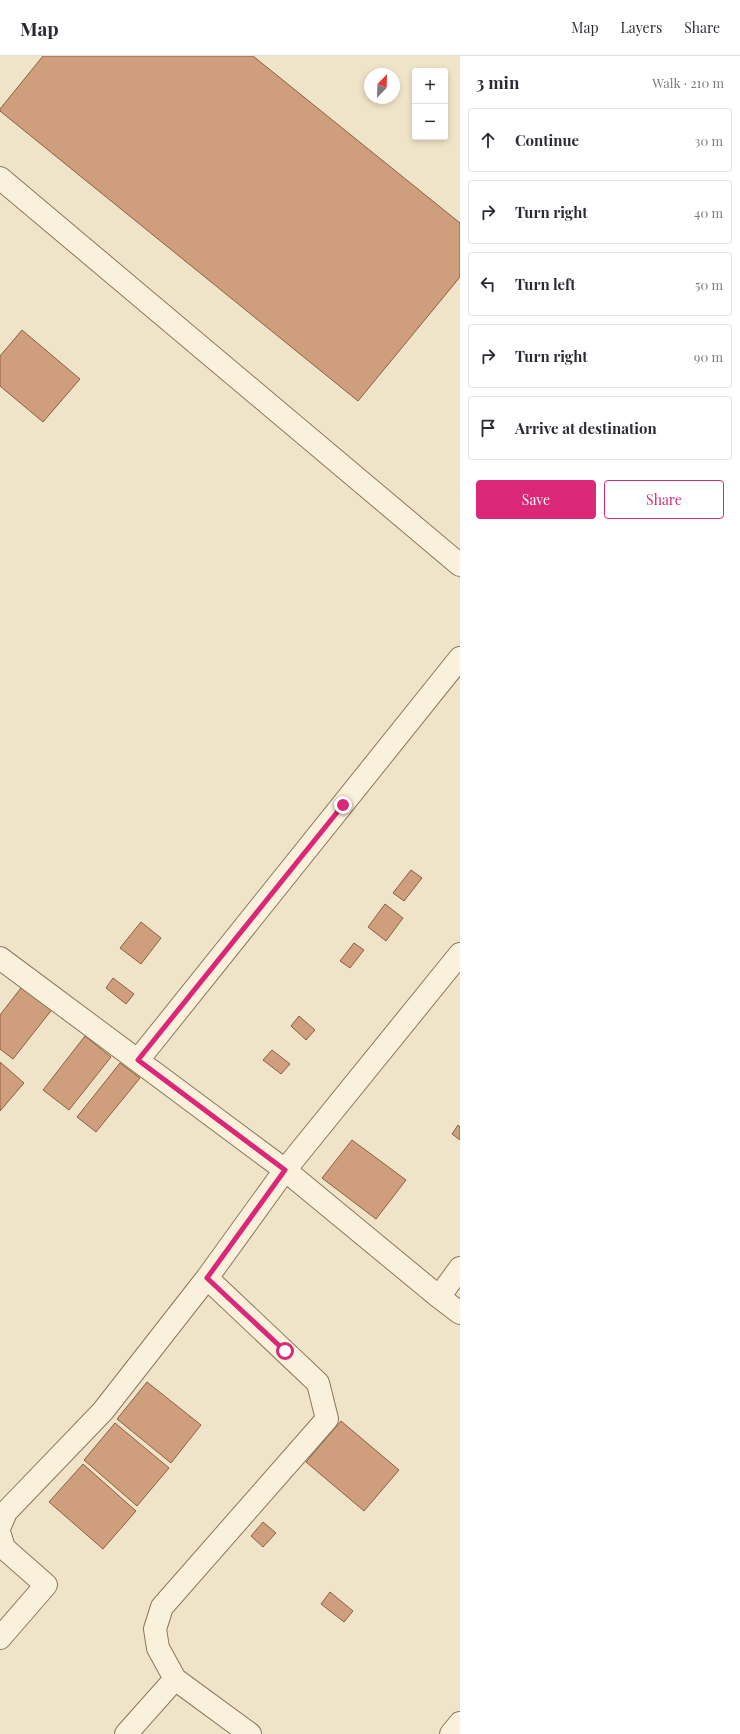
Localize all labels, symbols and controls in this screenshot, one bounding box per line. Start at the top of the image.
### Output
text: Map [20,15,59,41]
text: Map [571,18,599,37]
text: Layers [621,18,662,37]
text: Share [684,18,720,37]
north arrow [364,68,400,104]
map controls [412,68,448,140]
button: + [412,68,448,104]
text: 3 min [476,71,519,93]
text: Walk · 210 m [652,74,724,91]
button: − [412,104,448,140]
icon: ahead [477,129,499,151]
text: Continue [515,130,579,150]
text: 30 m [695,132,723,149]
icon: right [477,201,499,223]
text: Turn right [515,202,588,222]
text: 40 m [694,204,723,221]
icon: left [477,273,499,295]
text: Turn left [515,274,576,294]
text: 50 m [695,276,723,293]
icon: right [477,345,499,367]
text: Turn right [515,346,588,366]
text: 90 m [694,348,723,365]
icon: arrive [477,417,499,439]
text: Arrive at destination [515,418,657,438]
button: Save [476,480,596,519]
button: Share [604,480,724,519]
route end [334,796,352,814]
route start [276,1342,294,1360]

